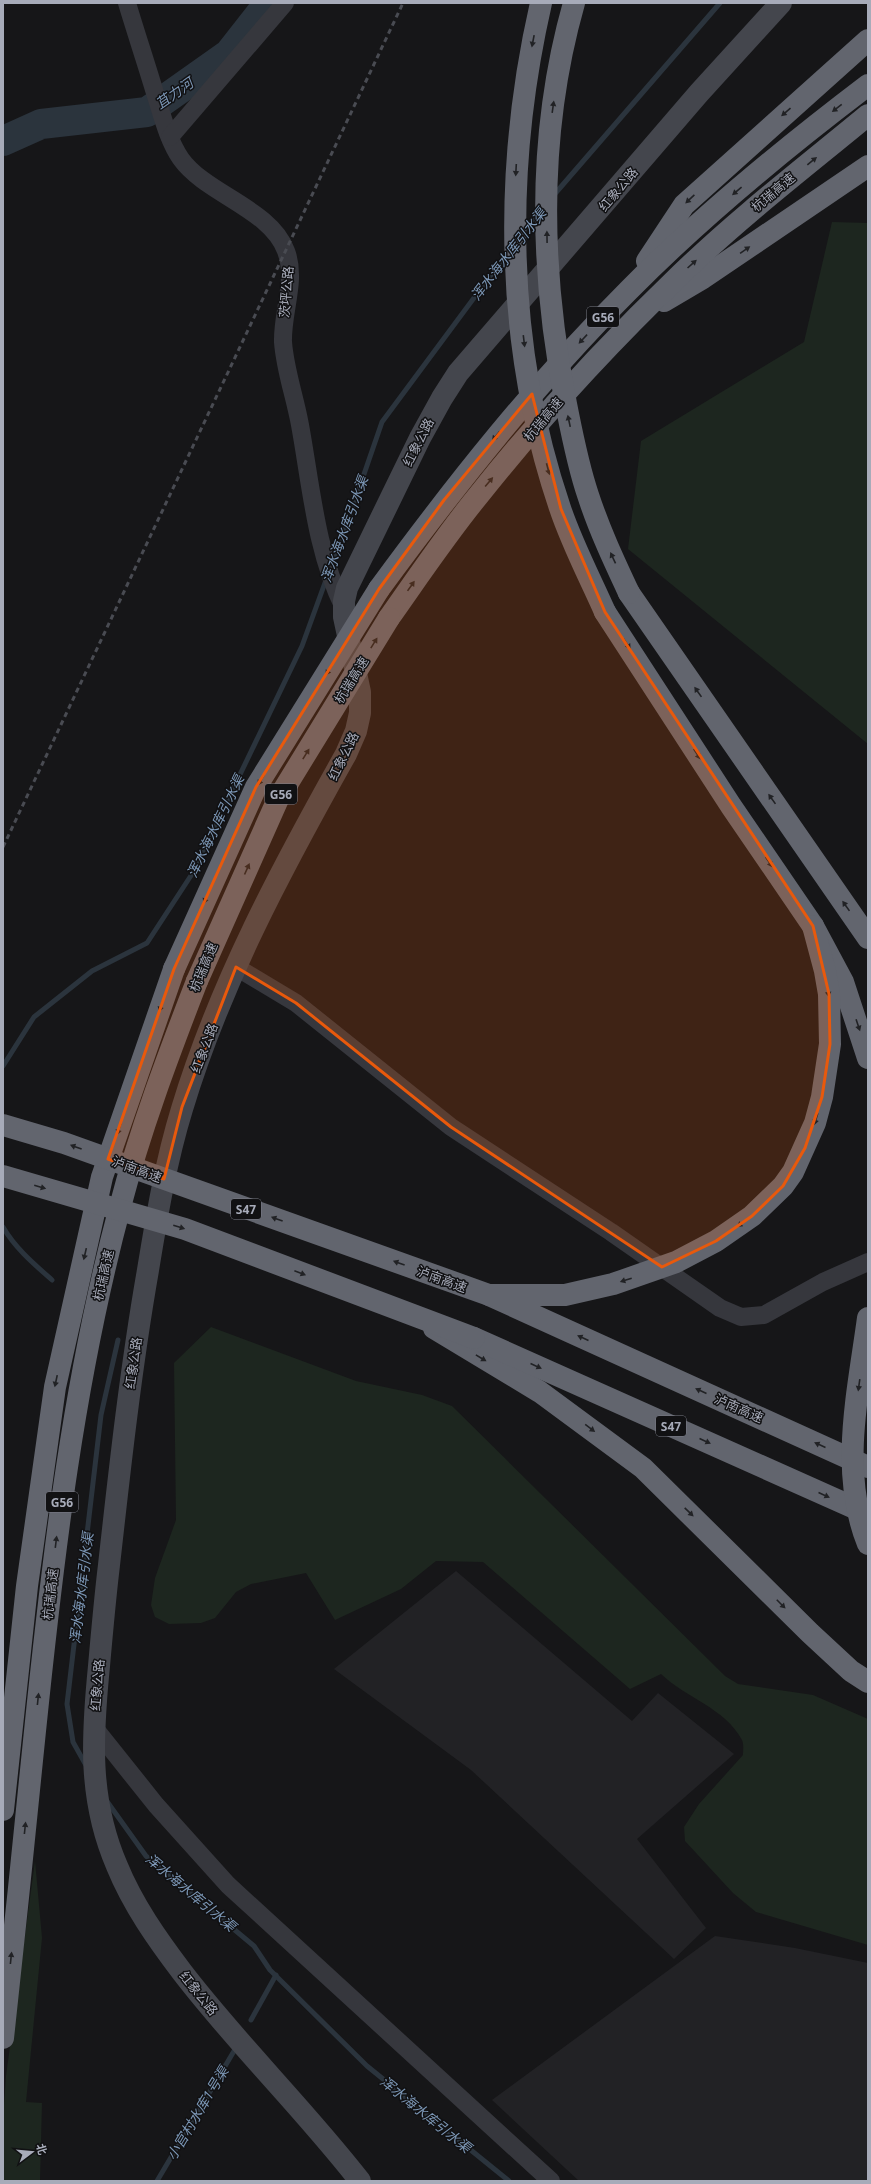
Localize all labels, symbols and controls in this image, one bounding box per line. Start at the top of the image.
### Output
one-way arrow [529,35,535,47]
water label: 苴力河 [151,71,199,113]
one-way arrow [550,101,557,113]
one-way arrow [832,104,843,113]
one-way arrow [781,107,791,116]
one-way arrow [806,157,817,165]
street label: 红象公路 [594,163,642,215]
one-way arrow [513,164,520,176]
street label: 杭瑞高速 [747,168,799,216]
one-way arrow [732,187,742,196]
one-way arrow [685,195,695,204]
water label: 浑水海水库引水渠 [466,202,551,304]
one-way arrow [543,231,550,243]
one-way arrow [740,246,750,254]
one-way arrow [686,259,697,268]
street label: 茨坪公路 [275,265,297,319]
road number: G56 [587,307,619,327]
one-way arrow [578,334,588,344]
one-way arrow [520,335,527,347]
street label: 杭瑞高速 [519,393,567,445]
street label: 红象公路 [398,415,438,469]
one-way arrow [566,415,572,427]
one-way arrow [492,431,501,442]
one-way arrow [546,463,552,475]
water label: 浑水海水库引水渠 [316,471,373,585]
one-way arrow [485,477,494,488]
one-way arrow [610,552,616,564]
one-way arrow [407,581,416,592]
one-way arrow [370,638,378,648]
one-way arrow [623,639,631,650]
street label: 杭瑞高速 [330,653,372,707]
one-way arrow [326,664,333,676]
one-way arrow [694,687,702,698]
street label: 红象公路 [324,729,362,783]
one-way arrow [693,748,700,760]
one-way arrow [302,749,310,759]
water label: 浑水海水库引水渠 [182,770,249,880]
one-way arrow [257,775,265,785]
road number: G56 [265,784,297,804]
one-way arrow [768,794,776,805]
one-way arrow [765,856,772,868]
one-way arrow [244,863,250,875]
one-way arrow [203,892,209,904]
one-way arrow [842,901,850,912]
street label: 杭瑞高速 [185,940,221,994]
one-way arrow [825,985,831,997]
one-way arrow [158,1000,164,1012]
one-way arrow [855,1019,861,1031]
street label: 红象公路 [186,1020,222,1076]
one-way arrow [813,1114,819,1126]
one-way arrow [116,1123,122,1135]
one-way arrow [69,1143,81,1149]
street label: 泸南高速 [109,1152,165,1186]
one-way arrow [35,1184,47,1190]
road number: S47 [231,1199,261,1219]
one-way arrow [270,1216,282,1222]
one-way arrow [737,1219,747,1227]
one-way arrow [173,1224,185,1230]
one-way arrow [81,1248,87,1260]
street label: 杭瑞高速 [88,1248,118,1302]
one-way arrow [393,1260,405,1266]
street label: 泸南高速 [414,1262,470,1296]
one-way arrow [295,1270,307,1276]
one-way arrow [619,1277,631,1283]
one-way arrow [577,1335,588,1341]
street label: 红象公路 [120,1336,146,1390]
one-way arrow [475,1354,487,1361]
one-way arrow [530,1363,542,1369]
one-way arrow [53,1375,59,1387]
one-way arrow [856,1379,862,1391]
one-way arrow [696,1388,707,1394]
street label: 泸南高速 [712,1389,766,1427]
road number: S47 [656,1416,686,1436]
one-way arrow [585,1424,595,1432]
one-way arrow [700,1439,712,1445]
one-way arrow [814,1442,825,1448]
one-way arrow [818,1491,830,1498]
road number: G56 [46,1492,78,1512]
one-way arrow [684,1508,694,1517]
water label: 浑水海水库引水渠 [65,1529,97,1645]
one-way arrow [53,1536,59,1548]
street label: 杭瑞高速 [38,1567,62,1621]
one-way arrow [776,1600,785,1609]
street label: 红象公路 [86,1658,108,1712]
one-way arrow [35,1693,42,1705]
one-way arrow [22,1822,28,1834]
water label: 浑水海水库引水渠 [142,1849,242,1937]
one-way arrow [8,1952,15,1964]
street label: 红象公路 [176,1967,222,2019]
water label: 小官村水库1号渠 [162,2061,233,2163]
water label: 浑水海水库引水渠 [377,2071,477,2158]
north arrow [12,2132,52,2172]
text: 北 [33,2142,51,2156]

